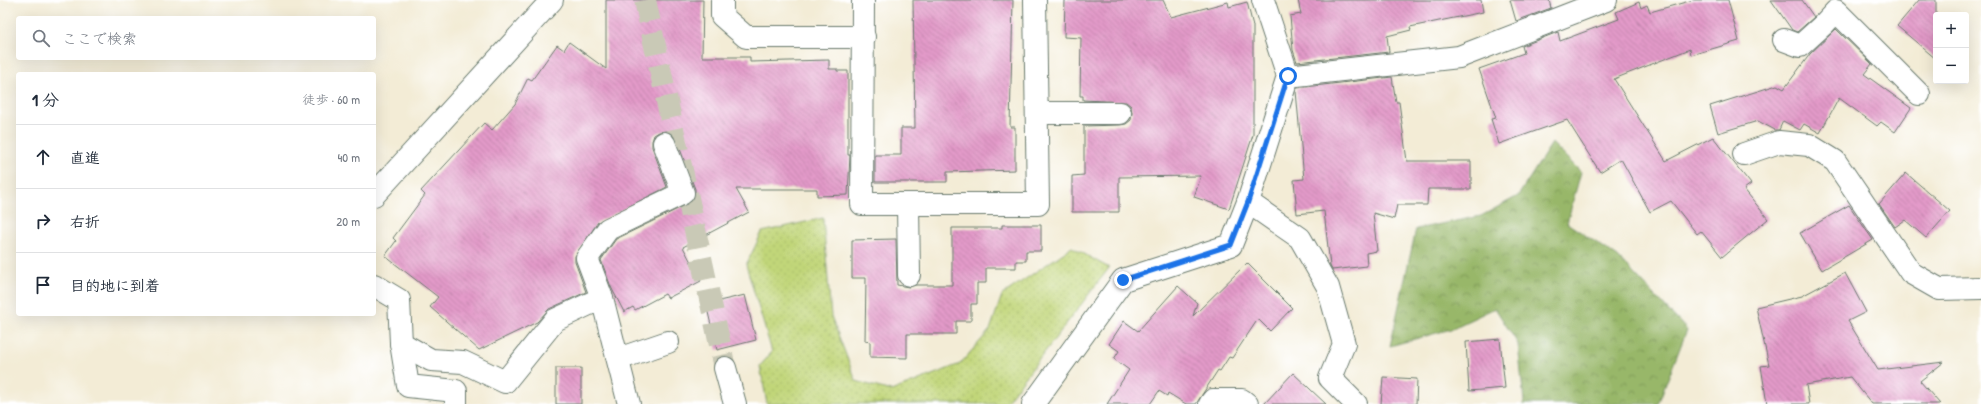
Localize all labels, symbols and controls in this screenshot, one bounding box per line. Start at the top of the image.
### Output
map controls [1933,12,1969,84]
button: + [1933,12,1969,48]
search box [16,16,376,60]
icon: search [30,27,52,49]
text: ここで検索 [62,28,137,49]
button: − [1933,48,1969,84]
route start [1279,67,1297,85]
text: 1 分 [32,88,59,111]
text: 徒歩 · 60 m [303,90,360,108]
icon: ahead [32,146,54,168]
text: 直進 [70,147,100,168]
text: 40 m [337,148,360,166]
icon: right [32,210,54,232]
text: 右折 [70,211,100,232]
text: 20 m [336,212,360,230]
route end [1114,271,1132,289]
icon: arrive [32,274,54,296]
text: 目的地に到着 [70,275,160,296]

